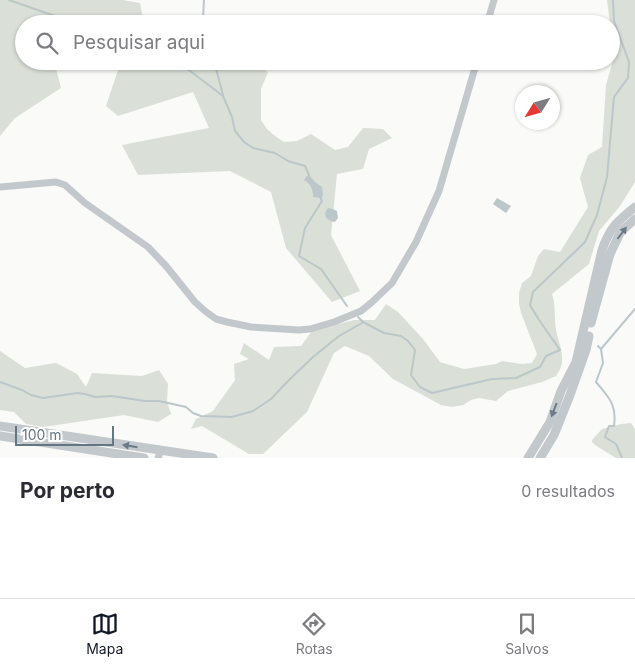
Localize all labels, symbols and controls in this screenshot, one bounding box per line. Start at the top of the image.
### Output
search box [15,15,620,70]
icon: search [33,29,61,57]
text: Pesquisar aqui [73,31,205,54]
north arrow [515,85,560,130]
one-way arrow [616,227,627,240]
one-way arrow [550,403,558,418]
scale bar [15,423,114,446]
text: 100 m [22,426,62,443]
one-way arrow [121,441,137,449]
text: Por perto [20,478,115,503]
text: 0 resultados [521,481,615,501]
tab: Mapa [86,610,123,657]
tab: Rotas [296,610,333,657]
tab: Salvos [505,610,549,657]

